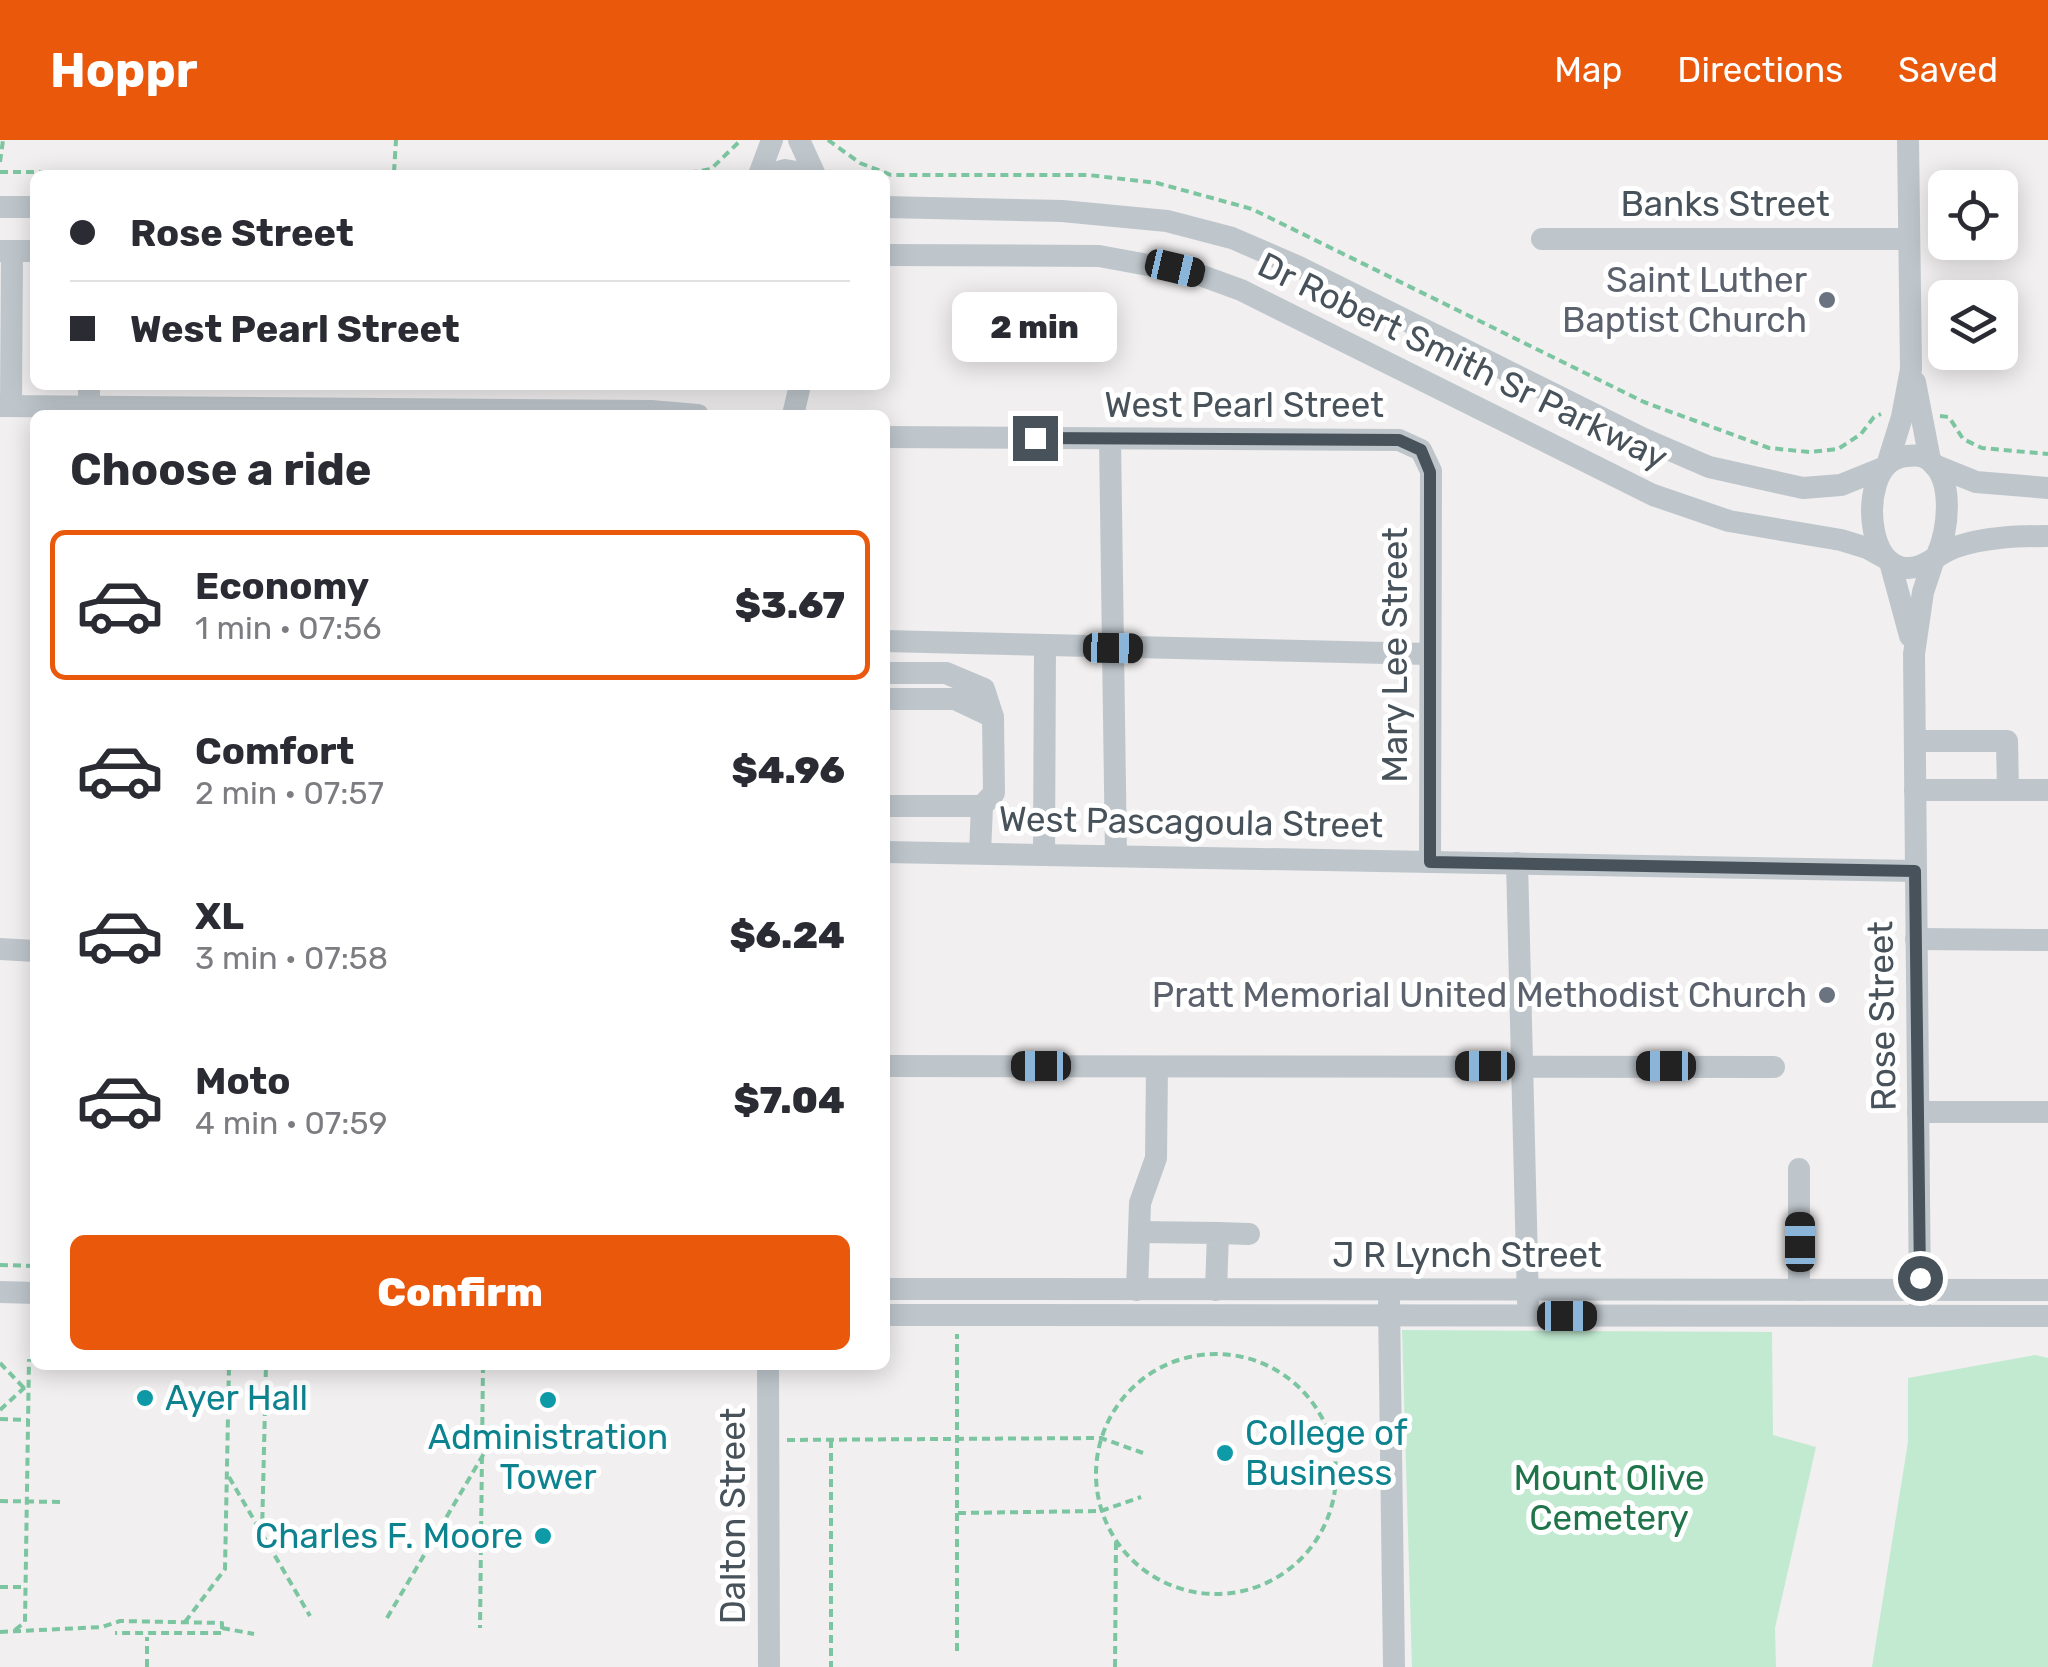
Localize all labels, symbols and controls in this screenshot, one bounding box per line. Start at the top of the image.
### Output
text: Hoppr [50,42,197,99]
text: Map [1554,49,1622,91]
text: Directions [1677,49,1843,91]
text: Saved [1898,49,1998,91]
map controls [1928,170,2018,370]
button: locate [1928,170,2018,260]
street label: Banks Street [1620,183,1830,225]
text: Rose Street [130,210,354,256]
street label: Dr Robert Smith Sr Parkway [1251,243,1675,479]
car [1142,247,1208,289]
place label: Saint Luther Baptist Church [1562,259,1807,341]
button: layers [1928,280,2018,370]
marker: Saint Luther Baptist Church [1816,289,1838,311]
callout: 2 min [952,293,1118,363]
text: West Pearl Street [130,306,460,352]
text: 2 min [990,308,1079,346]
street label: West Pearl Street [1104,384,1384,426]
route end [1013,416,1058,461]
text: Choose a ride [70,443,372,496]
street label: Mary Lee Street [1374,527,1416,783]
icon: car [75,560,165,650]
text: Economy [195,563,369,609]
text: $3.67 [735,582,845,628]
text: 1 min · 07:56 [195,609,382,647]
car [1083,632,1143,664]
icon: car [75,725,165,815]
text: Comfort [195,728,354,774]
text: $4.96 [732,747,845,793]
text: 2 min · 07:57 [195,774,384,812]
street label: West Pascagoula Street [998,798,1384,846]
icon: car [75,890,165,980]
text: XL [195,893,244,939]
text: $6.24 [729,912,845,958]
street label: Rose Street [1859,921,1905,1111]
text: 3 min · 07:58 [195,939,388,977]
place label: Pratt Memorial United Methodist Church [1152,974,1807,1016]
marker: Pratt Memorial United Methodist Church [1816,984,1838,1006]
car [1011,1051,1071,1081]
car [1455,1051,1515,1081]
car [1636,1051,1696,1081]
icon: car [75,1055,165,1145]
text: Moto [195,1058,291,1104]
text: $7.04 [733,1077,845,1123]
text: 4 min · 07:59 [195,1104,387,1142]
car [1785,1212,1815,1272]
street label: J R Lynch Street [1332,1234,1602,1276]
button: Confirm [70,1235,850,1350]
route start [1898,1256,1943,1301]
car [1537,1301,1597,1331]
place label: Ayer Hall [165,1377,308,1419]
marker: Ayer Hall [134,1387,156,1409]
marker: Administration Tower [537,1389,559,1411]
street label: Dalton Street [712,1408,754,1624]
place label: College of Business [1245,1412,1408,1494]
place label: Administration Tower [428,1416,668,1498]
marker: College of Business [1214,1442,1236,1464]
park label: Mount Olive Cemetery [1513,1457,1705,1539]
place label: Charles F. Moore [255,1515,523,1557]
marker: Charles F. Moore [532,1525,554,1547]

